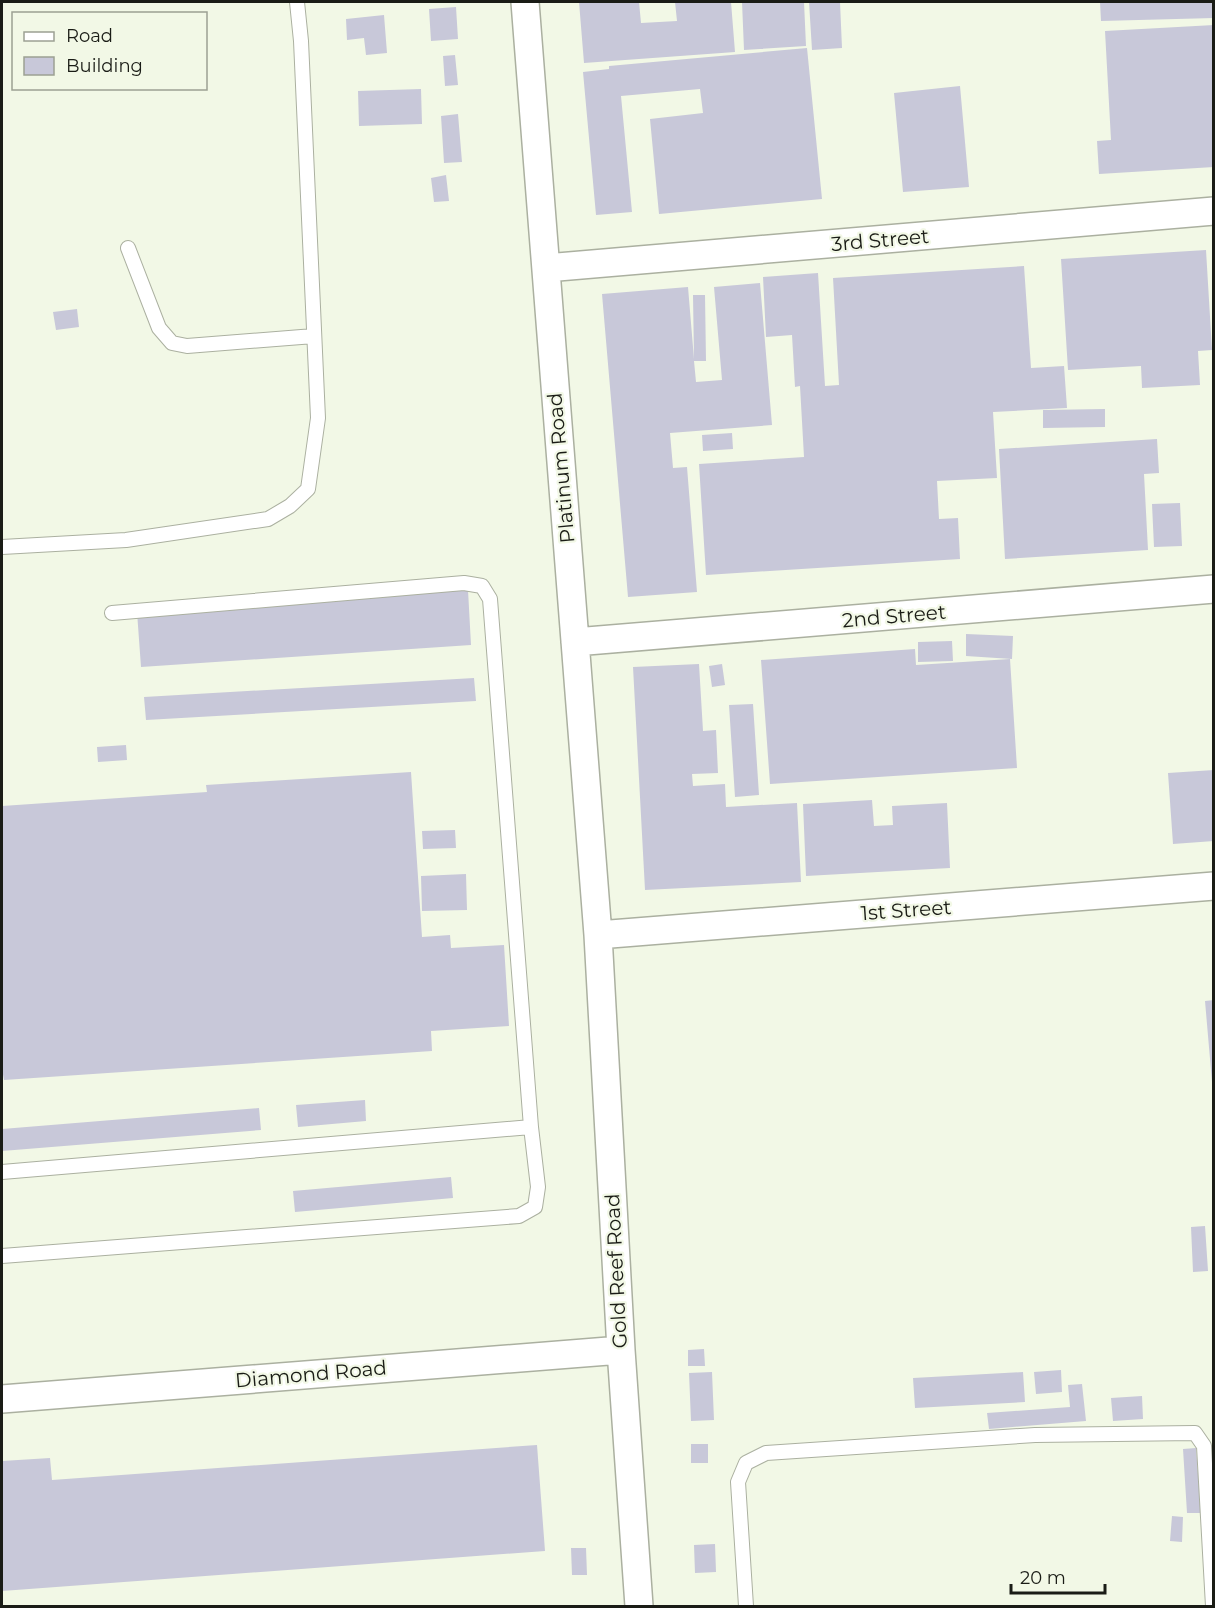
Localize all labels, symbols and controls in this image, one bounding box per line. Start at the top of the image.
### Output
legend [12,12,207,90]
text: Road [66,25,113,47]
text: Building [66,55,143,77]
street label: 3rd Street [830,224,930,256]
street label: Platinum Road [542,392,580,544]
street label: 2nd Street [841,600,947,632]
street label: 1st Street [860,895,952,925]
street label: Gold Reef Road [600,1193,632,1349]
street label: Diamond Road [234,1355,388,1393]
scale bar [1011,1557,1106,1595]
text: 20 m [1020,1567,1066,1589]

